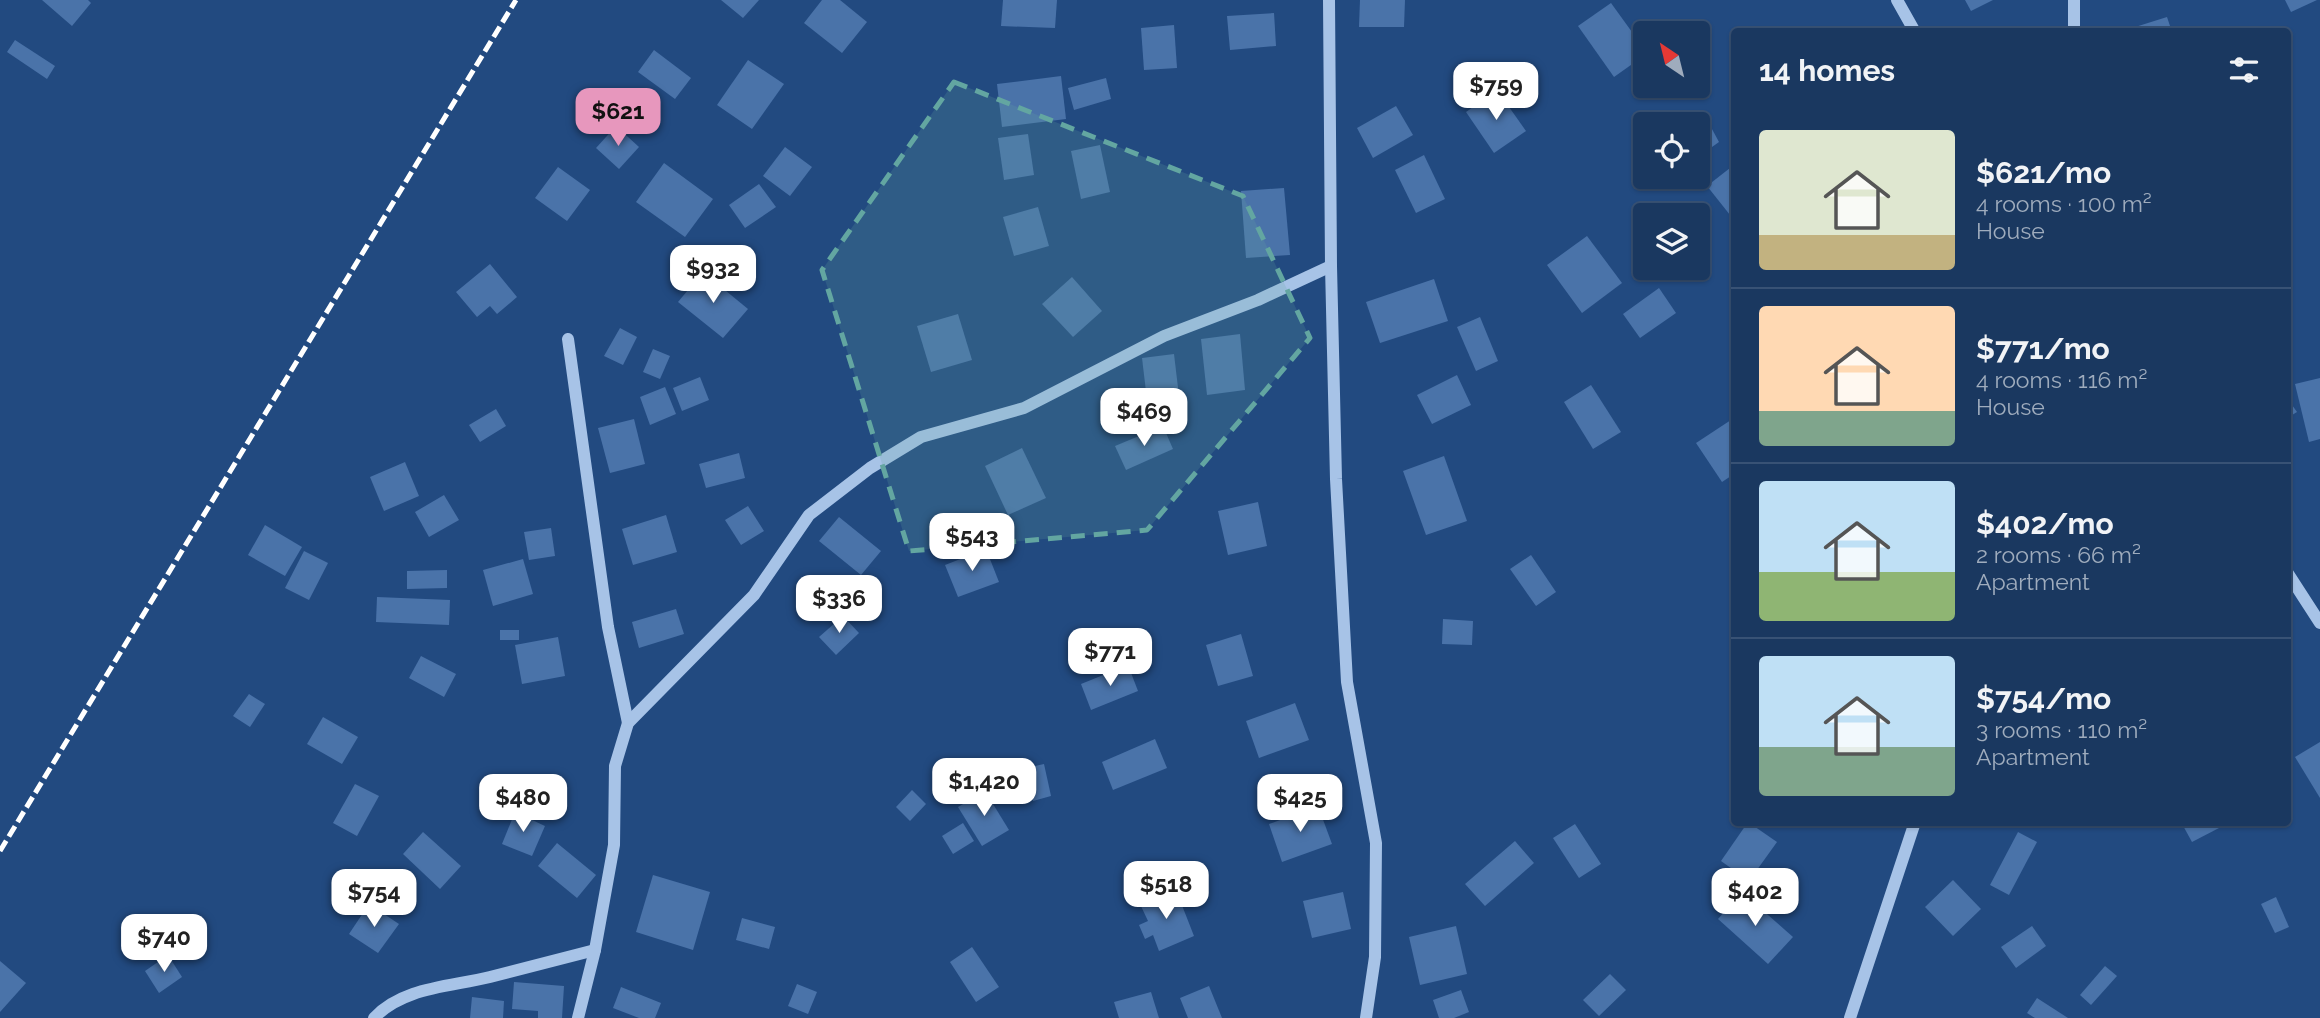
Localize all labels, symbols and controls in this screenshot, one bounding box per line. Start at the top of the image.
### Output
north arrow [1633,21,1710,98]
map controls [1633,21,1710,280]
icon: filters [2225,51,2263,89]
text: 14 homes [1759,53,1895,88]
pin: $759 [1455,62,1537,122]
text: $759 [1469,71,1523,98]
pin: $621 [577,88,659,148]
text: $621 [592,97,644,124]
button: locate [1633,112,1710,189]
text: $621/mo [1976,155,2111,190]
icon: home [1815,158,1899,242]
text: 4 rooms · 100 m² [1976,190,2152,217]
button: layers [1633,203,1710,280]
text: House [1976,217,2045,244]
pin: $932 [672,246,754,305]
text: $932 [686,254,740,281]
text: $771/mo [1976,331,2110,366]
icon: home [1815,334,1899,418]
text: 4 rooms · 116 m² [1976,366,2147,393]
pin: $469 [1103,388,1185,448]
text: House [1976,393,2045,420]
text: $469 [1116,397,1172,424]
text: $402/mo [1976,506,2114,541]
icon: home [1815,509,1899,593]
pin: $543 [931,514,1013,573]
text: $543 [945,522,999,549]
text: 2 rooms · 66 m² [1976,541,2141,568]
text: Apartment [1976,568,2090,595]
pin: $336 [798,576,880,635]
text: $336 [812,584,866,611]
pin: $771 [1069,628,1151,688]
text: $771 [1084,637,1136,664]
text: $754/mo [1976,681,2111,716]
icon: home [1815,684,1899,768]
text: 3 rooms · 110 m² [1976,716,2147,743]
text: Apartment [1976,743,2090,770]
pin: $1,420 [927,758,1041,818]
text: $1,420 [948,767,1020,794]
pin: $480 [482,774,564,834]
pin: $425 [1259,774,1341,834]
text: $480 [495,783,551,810]
text: $425 [1273,783,1327,810]
pin: $518 [1125,862,1207,921]
pin: $402 [1714,869,1796,928]
pin: $754 [333,870,415,929]
text: $518 [1140,870,1192,897]
text: $402 [1728,877,1782,904]
text: $754 [347,878,401,905]
pin: $740 [123,914,205,974]
text: $740 [137,923,191,950]

